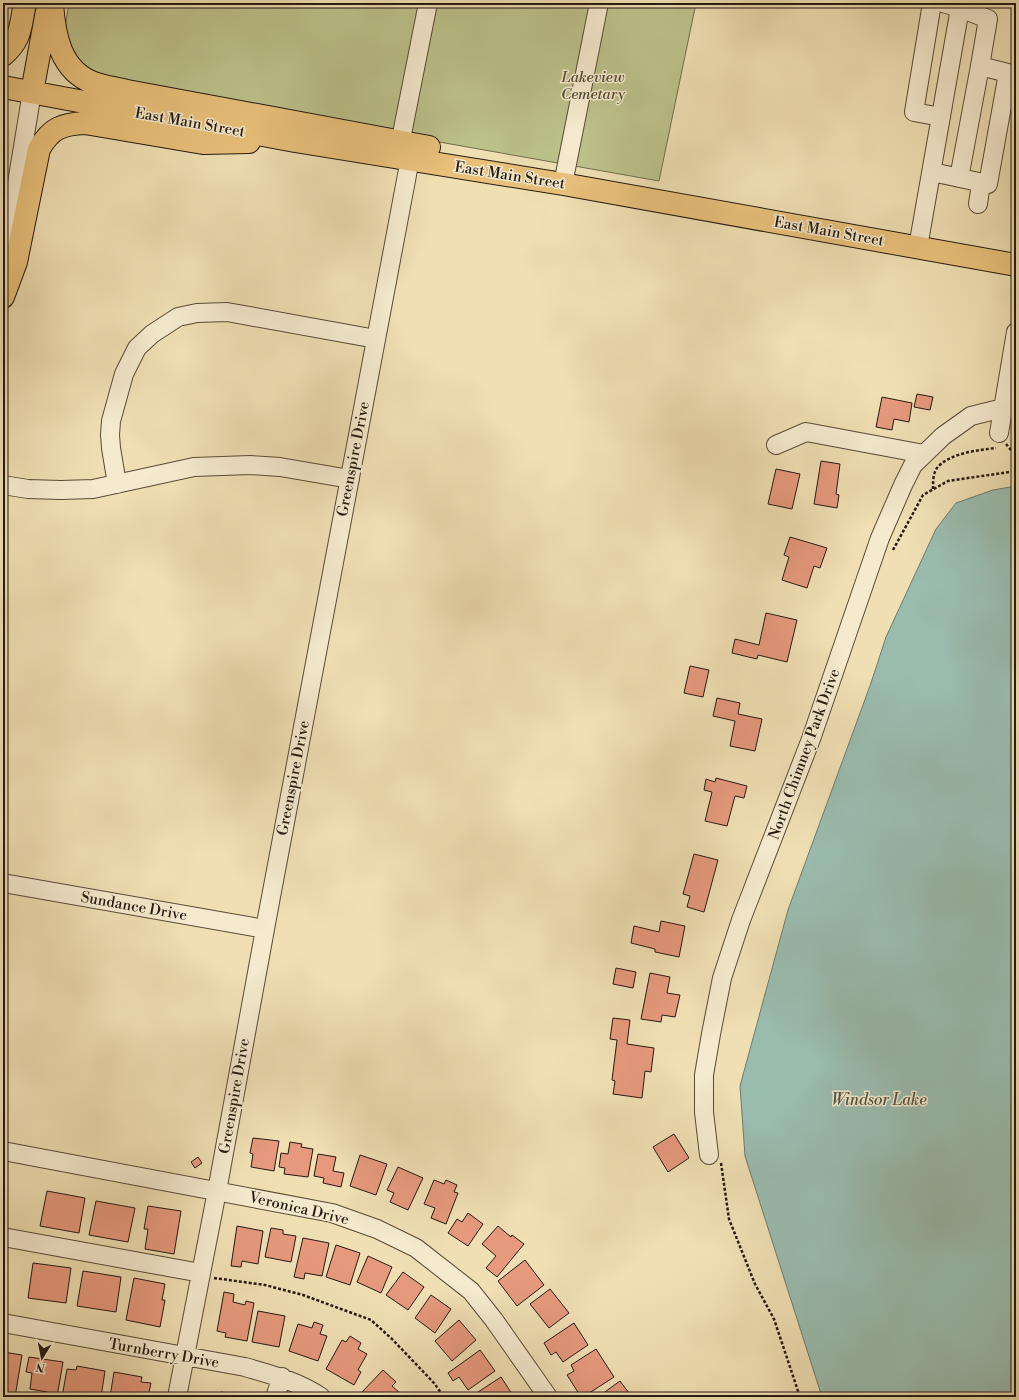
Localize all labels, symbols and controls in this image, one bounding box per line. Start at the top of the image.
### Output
park label: Lakeview Cemetary [561,68,626,104]
street label: East Main Street [133,103,247,142]
street label: East Main Street [453,157,567,194]
street label: East Main Street [772,212,886,251]
street label: Greenspire Drive [333,400,374,518]
street label: North Chimney Park Drive [765,666,844,842]
street label: Greenspire Drive [273,719,314,837]
street label: Sundance Drive [79,888,189,925]
street label: Greenspire Drive [215,1037,254,1155]
water label: Windsor Lake [831,1090,927,1110]
street label: Veronica Drive [246,1188,351,1229]
street label: Turnberry Drive [107,1334,221,1373]
north arrow [22,1338,62,1378]
text: N [35,1359,46,1375]

